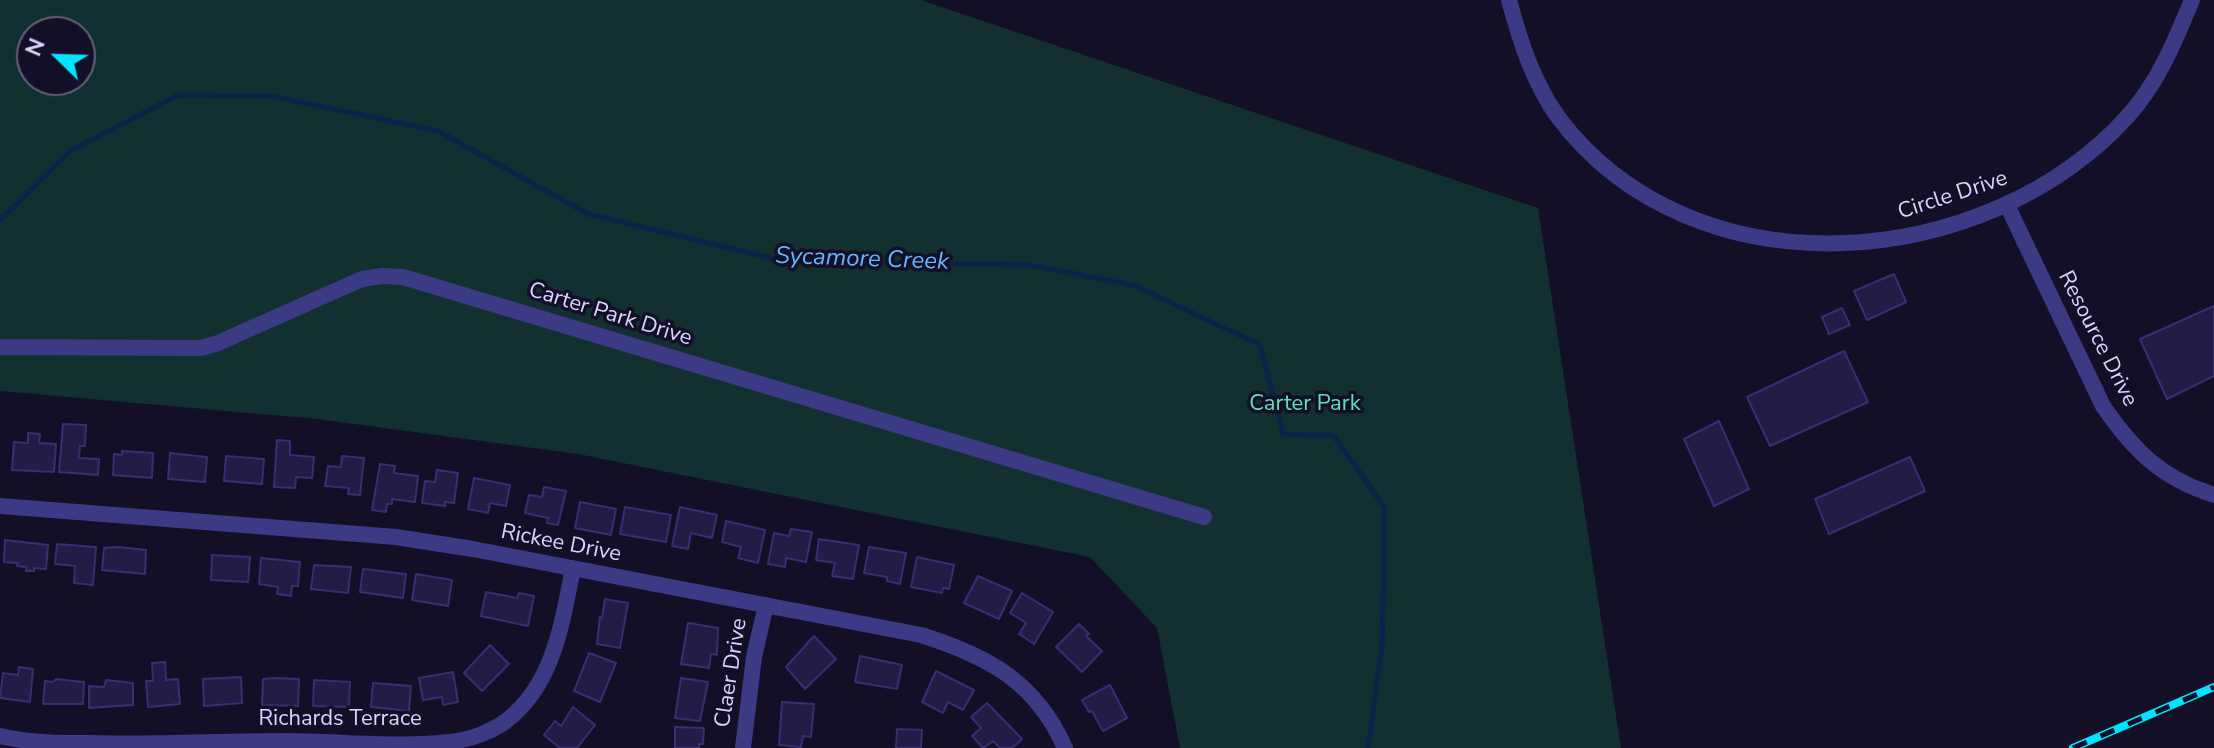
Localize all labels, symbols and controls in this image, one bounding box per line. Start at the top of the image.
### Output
north arrow [16,16,96,96]
text: N [19,34,53,61]
street label: Circle Drive [1895,166,2011,226]
water label: Sycamore Creek [775,243,949,277]
street label: Resource Drive [2052,267,2142,411]
street label: Carter Park Drive [525,278,695,352]
park label: Carter Park [1249,392,1361,418]
street label: Rickee Drive [499,519,623,569]
street label: Claer Drive [710,616,754,730]
street label: Richards Terrace [258,707,422,733]

